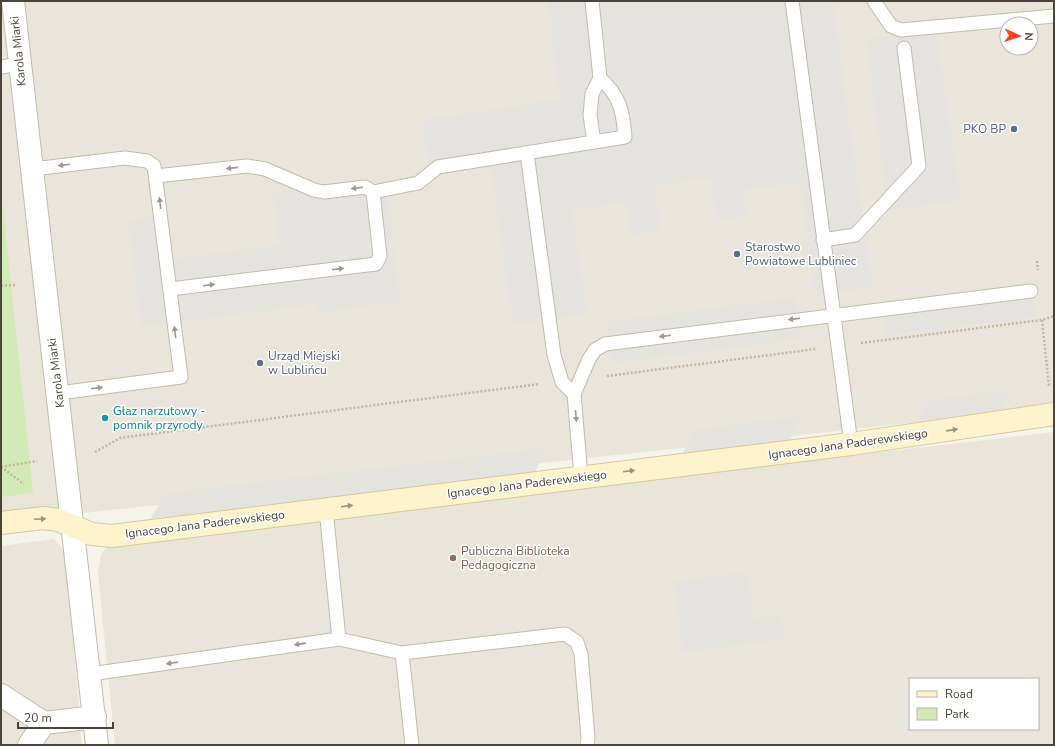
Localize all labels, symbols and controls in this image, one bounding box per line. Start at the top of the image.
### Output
street label: Karola Miarki [6,15,30,87]
north arrow [999,16,1039,56]
text: N [1021,32,1036,41]
place label: PKO BP [963,121,1006,137]
marker: PKO BP [1009,124,1019,134]
one-way arrow [57,162,70,168]
one-way arrow [226,165,238,171]
one-way arrow [351,185,363,191]
one-way arrow [156,197,163,209]
place label: Starostwo Powiatowe Lubliniec [745,239,857,269]
marker: Starostwo Powiatowe Lubliniec [732,249,742,259]
one-way arrow [332,266,344,272]
one-way arrow [203,281,215,288]
one-way arrow [788,316,800,322]
one-way arrow [172,326,178,338]
one-way arrow [659,333,671,339]
street label: Karola Miarki [44,337,68,409]
place label: Urząd Miejski w Lublińcu [268,348,340,378]
marker: Urząd Miejski w Lublińcu [255,358,265,368]
one-way arrow [91,384,103,391]
place label: Głaz narzutowy - pomnik przyrody [113,403,205,433]
one-way arrow [572,410,579,422]
marker: Głaz narzutowy - pomnik przyrody [100,413,110,423]
street label: Ignacego Jana Paderewskiego [767,425,929,463]
one-way arrow [946,427,958,433]
street label: Ignacego Jana Paderewskiego [446,466,608,502]
one-way arrow [623,468,635,475]
one-way arrow [341,503,353,509]
street label: Ignacego Jana Paderewskiego [124,506,286,542]
one-way arrow [34,516,47,522]
place label: Publiczna Biblioteka Pedagogiczna [461,543,570,573]
marker: Publiczna Biblioteka Pedagogiczna [448,553,458,563]
one-way arrow [294,641,307,647]
one-way arrow [166,660,178,666]
legend [909,678,1039,730]
text: Road [945,686,973,702]
scale bar [18,704,113,730]
text: Park [945,706,970,722]
text: 20 m [24,710,52,726]

